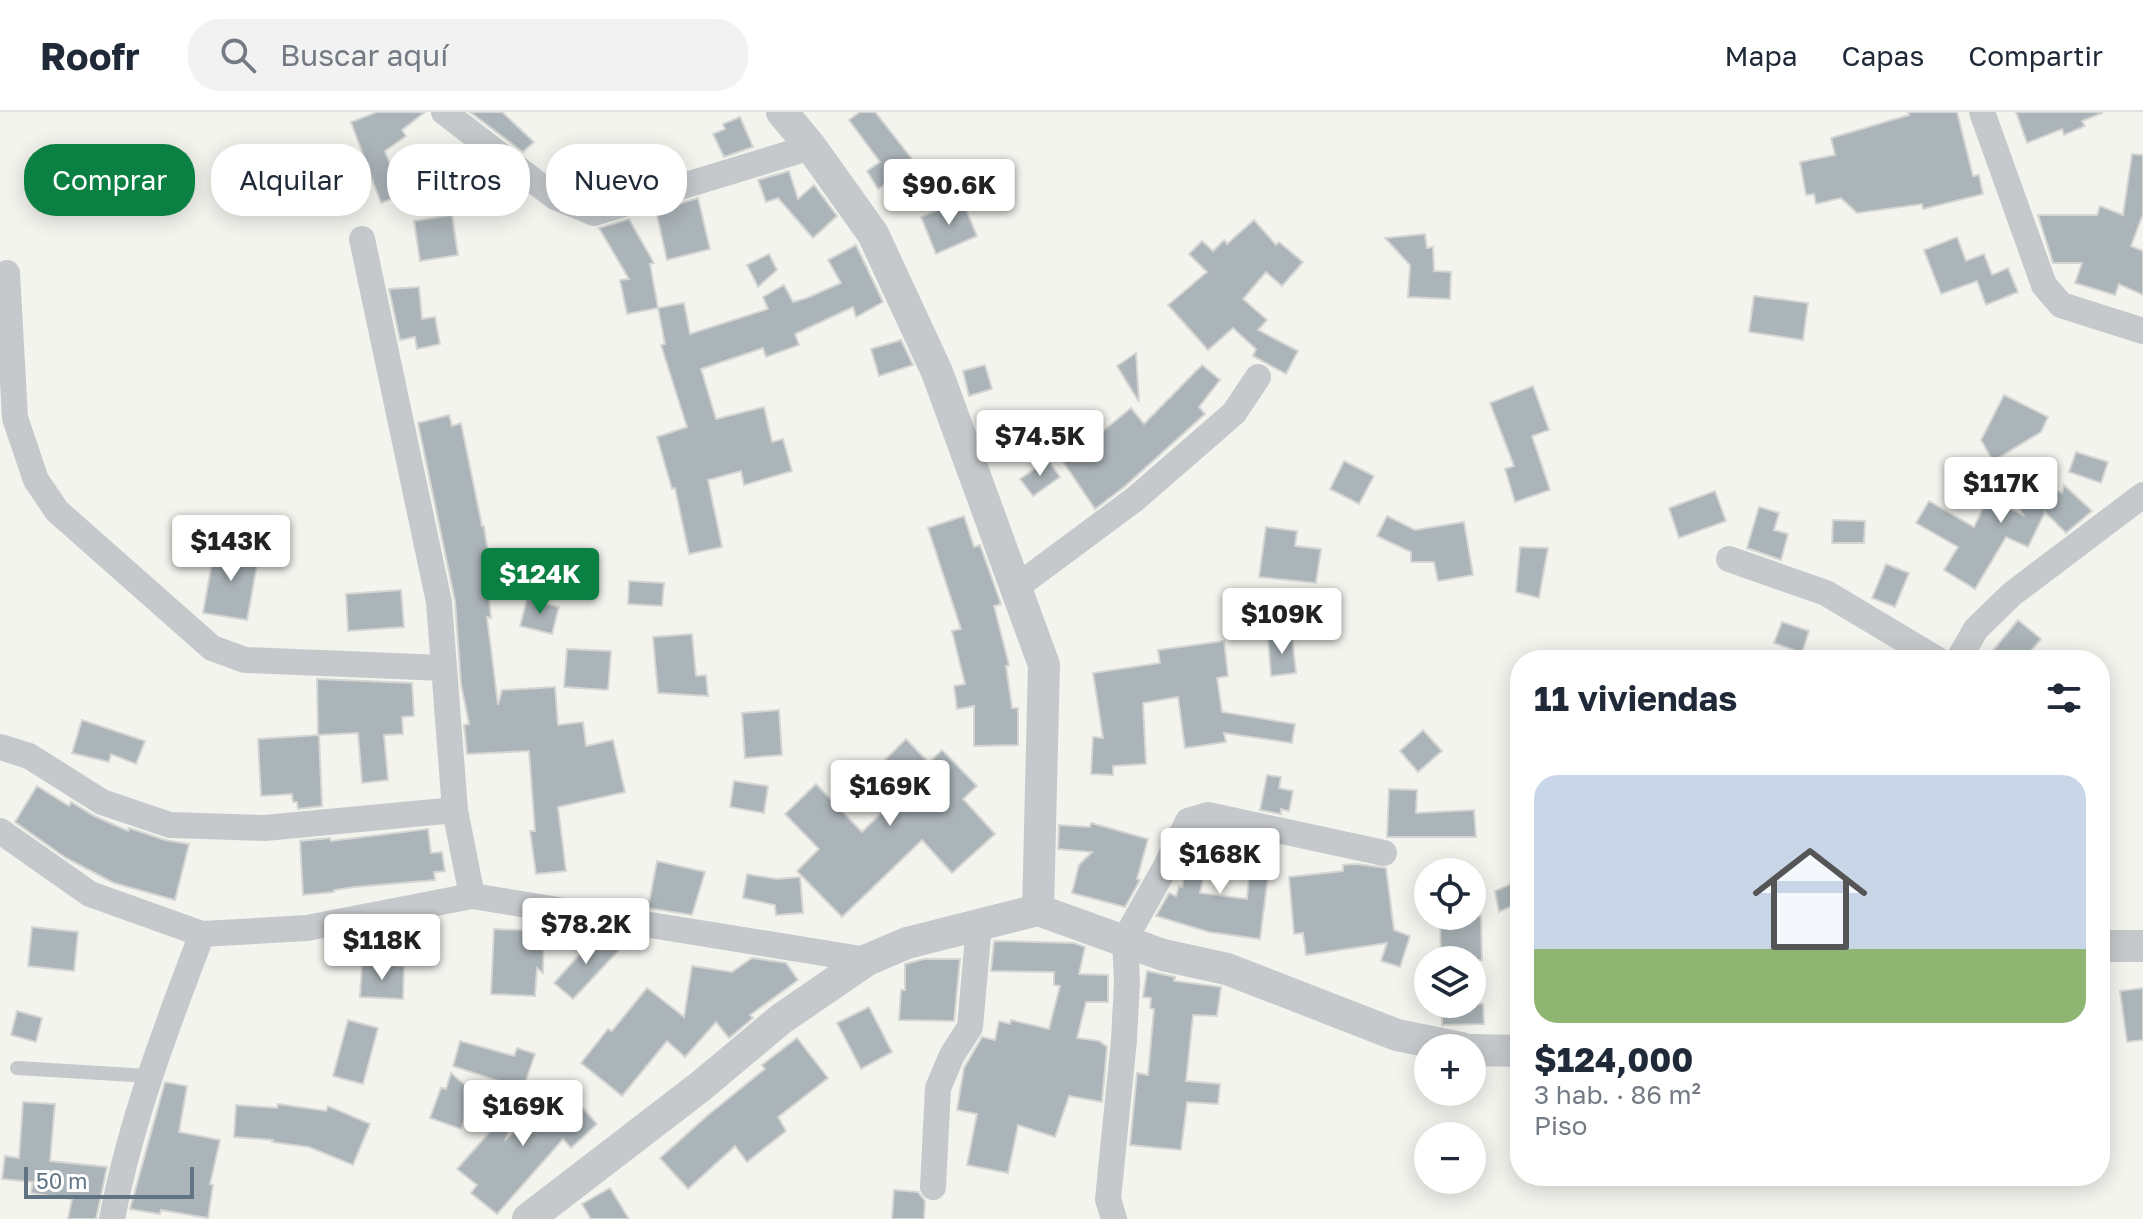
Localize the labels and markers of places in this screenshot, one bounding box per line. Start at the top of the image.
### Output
pin: $90.6K [884,159,1014,227]
pin: $74.5K [975,410,1105,478]
pin: $117K [1945,457,2057,525]
pin: $143K [175,515,287,583]
pin: $124K [484,548,596,616]
pin: $109K [1226,588,1338,656]
pin: $169K [834,760,946,828]
pin: $168K [1164,828,1276,896]
pin: $78.2K [521,898,651,966]
pin: $118K [326,914,438,982]
pin: $169K [467,1080,579,1148]

